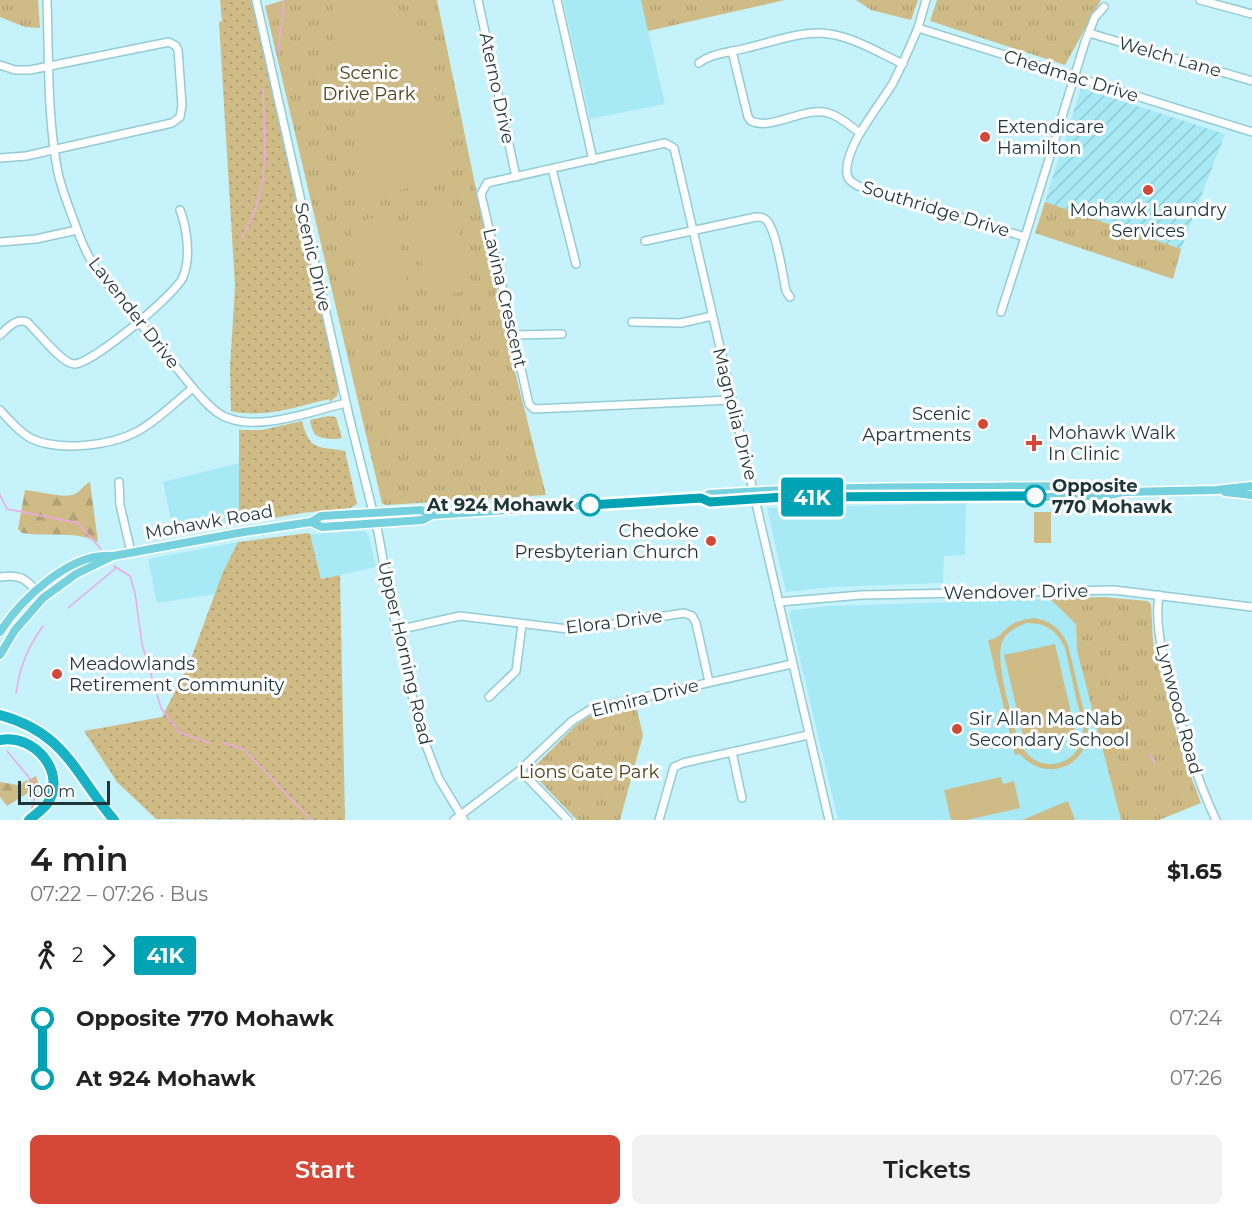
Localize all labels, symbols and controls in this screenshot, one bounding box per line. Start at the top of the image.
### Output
street label: Aterno Drive [474,30,520,146]
street label: Welch Lane [1116,32,1224,82]
street label: Chedmac Drive [1001,45,1141,107]
park label: Scenic Drive Park [323,62,416,105]
place label: Extendicare Hamilton [997,116,1104,159]
marker: Extendicare Hamilton [978,130,992,144]
street label: Southridge Drive [860,176,1013,242]
marker: Mohawk Laundry Services [1141,183,1155,197]
place label: Mohawk Laundry Services [1070,199,1227,242]
street label: Scenic Drive [290,200,336,314]
street label: Lavina Crescent [478,226,532,370]
street label: Lavender Drive [84,253,185,373]
street label: Magnolia Drive [708,345,762,483]
place label: Scenic Apartments [862,403,971,446]
marker: Scenic Apartments [976,417,990,431]
place label: Mohawk Walk In Clinic [1048,422,1176,465]
marker: Mohawk Walk In Clinic [1025,434,1043,452]
place label: Opposite 770 Mohawk [1052,475,1172,518]
line badge: 41K [778,478,846,516]
text: 41K [793,485,831,510]
marker: Opposite 770 Mohawk [1024,485,1046,507]
place label: At 924 Mohawk [426,494,574,516]
marker: At 924 Mohawk [579,494,601,516]
street label: Mohawk Road [143,500,275,544]
place label: Chedoke Presbyterian Church [515,520,699,563]
marker: Chedoke Presbyterian Church [704,534,718,548]
street label: Upper Horning Road [373,559,437,747]
street label: Wendover Drive [943,580,1089,604]
street label: Elora Drive [564,605,664,639]
street label: Lynwood Road [1151,641,1207,777]
place label: Meadowlands Retirement Community [69,653,285,696]
marker: Meadowlands Retirement Community [50,667,64,681]
street label: Elmira Drive [589,674,701,722]
place label: Sir Allan MacNab Secondary School [969,708,1129,751]
marker: Sir Allan MacNab Secondary School [950,722,964,736]
park label: Lions Gate Park [519,761,660,783]
scale bar [18,778,110,806]
text: 100 m [27,782,75,801]
text: 4 min [30,839,128,879]
text: $1.65 [1167,858,1222,885]
text: 07:22 – 07:26 · Bus [30,882,208,906]
icon: walk [30,939,63,972]
icon: forward [92,939,125,972]
text: 2 [72,943,83,967]
text: 41K [146,943,184,968]
text: Opposite 770 Mohawk [76,1005,334,1032]
text: 07:24 [1169,1006,1222,1030]
text: At 924 Mohawk [76,1065,256,1092]
text: 07:26 [1170,1066,1222,1090]
button: Start [30,1135,620,1204]
button: Tickets [632,1135,1222,1204]

